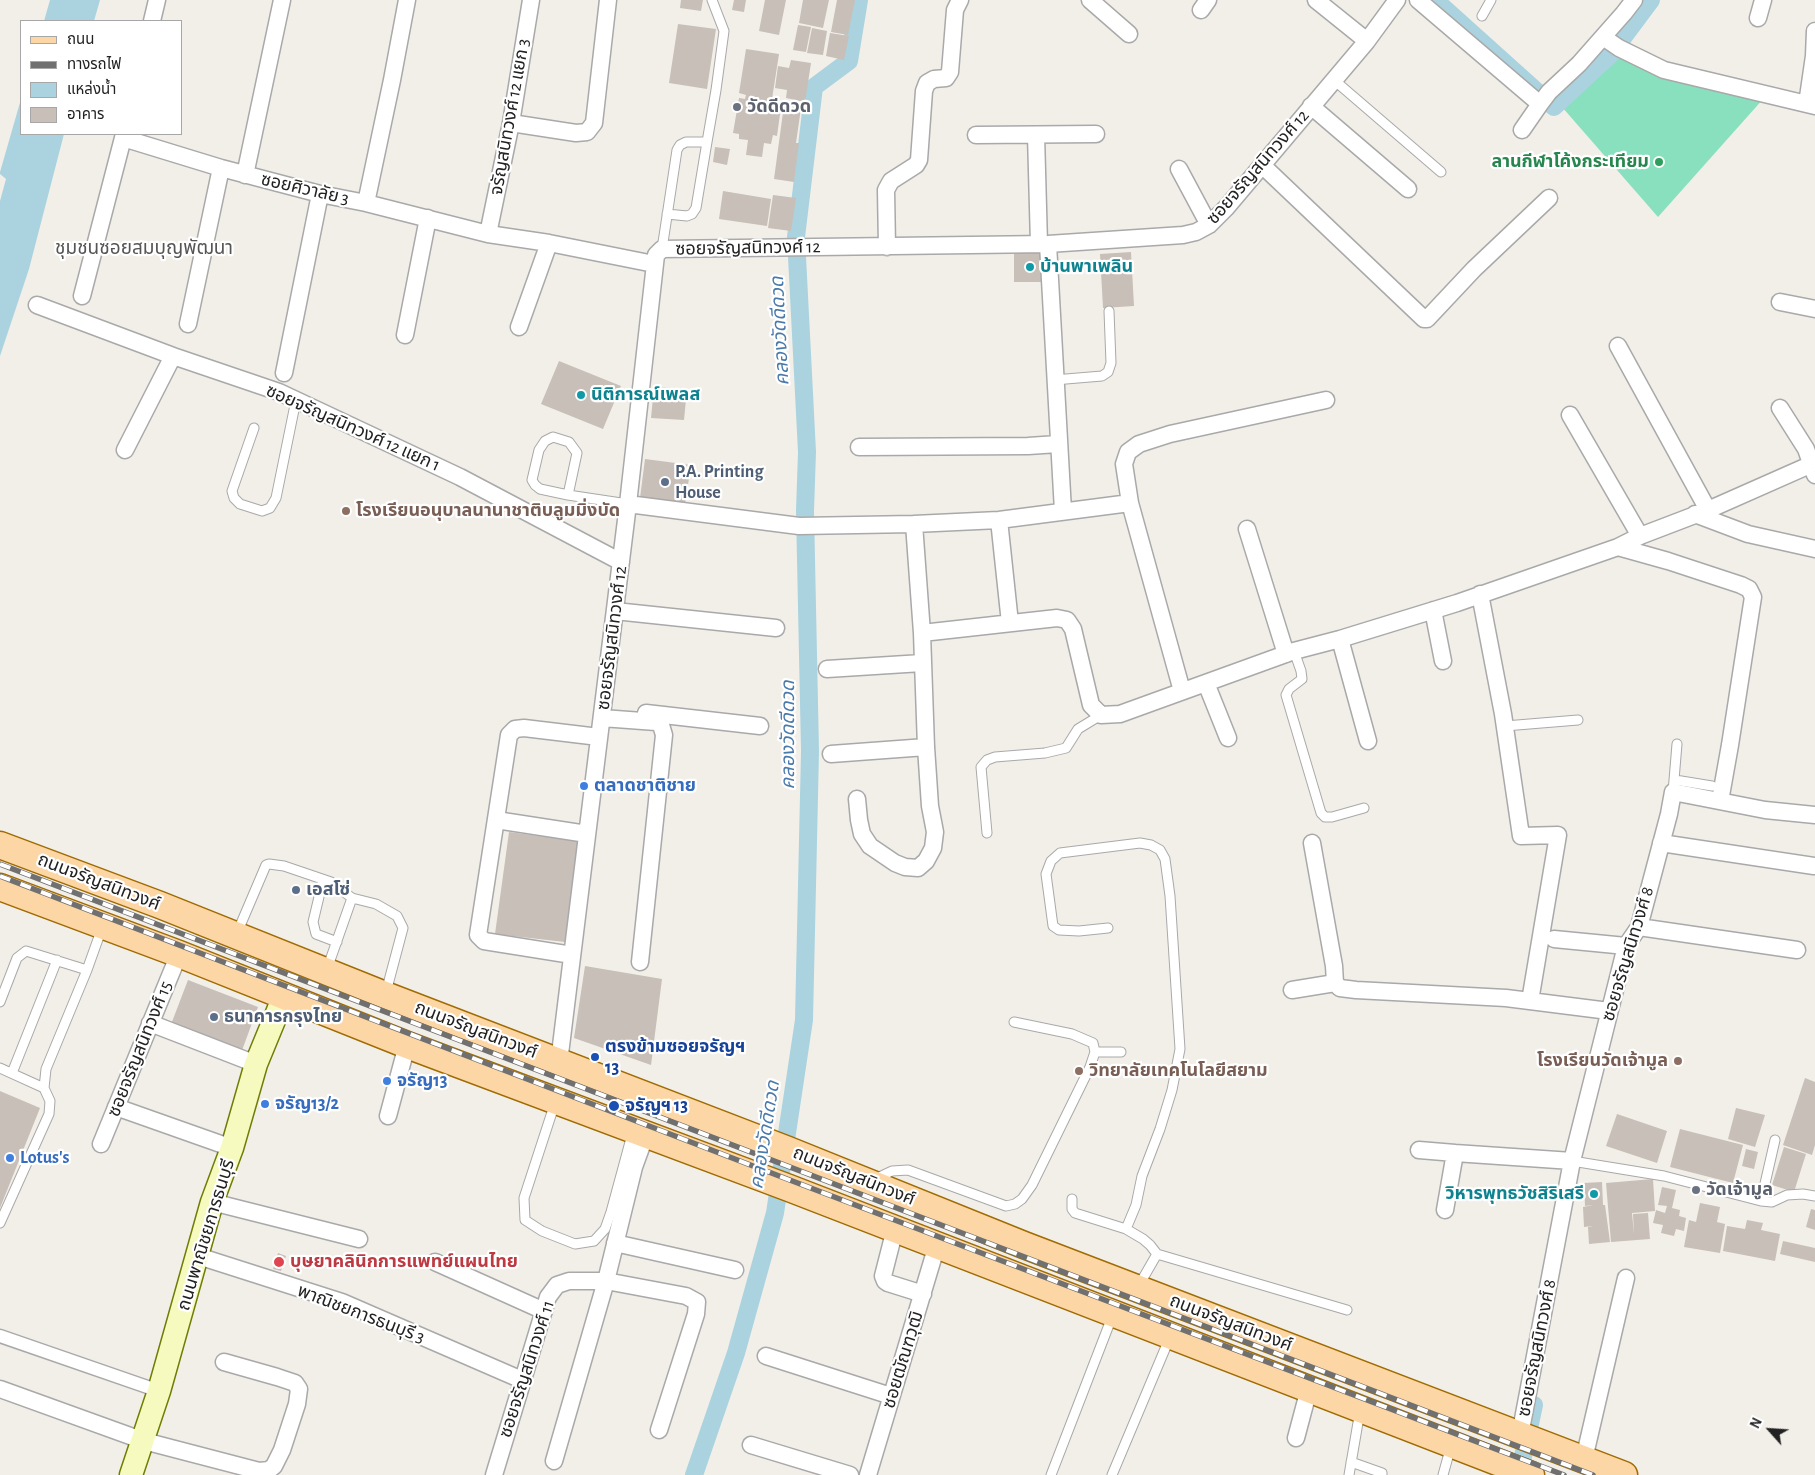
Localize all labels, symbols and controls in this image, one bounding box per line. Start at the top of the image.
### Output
legend [20,20,182,135]
text: ถนน [67,32,94,47]
street label: จรัญสนิทวงศ์ 12 แยก 3 [486,37,534,197]
text: ทางรถไฟ [67,57,121,72]
text: แหล่งน้ำ [67,82,116,97]
place label: วัดดีดวด [747,96,811,118]
marker: วัดดีดวด [731,101,743,113]
street label: ซอยจรัญสนิทวงศ์ 12 [1202,105,1314,229]
text: อาคาร [67,107,104,122]
place label: ลานกีฬาโค้งกระเทียม [1491,151,1649,173]
marker: ลานกีฬาโค้งกระเทียม [1653,156,1665,168]
street label: ซอยศิวาลัย 3 [259,168,351,210]
street label: ซอยจรัญสนิทวงศ์ 12 [675,236,821,260]
district label: ชุมชนซอยสมบุญพัฒนา [55,237,233,259]
place label: บ้านพาเพลิน [1040,256,1133,278]
marker: บ้านพาเพลิน [1024,261,1036,273]
water label: คลองวัดดีดวด [766,276,794,386]
street label: ซอยจรัญสนิทวงศ์ 12 แยก 1 [262,380,444,476]
place label: นิติการณ์เพลส [591,384,700,406]
marker: นิติการณ์เพลส [575,389,587,401]
place label: P.A. Printing House [675,461,763,504]
marker: P.A. Printing House [659,476,671,488]
place label: โรงเรียนอนุบาลนานาชาติบลูมมิ่งบัด [356,500,620,522]
marker: โรงเรียนอนุบาลนานาชาติบลูมมิ่งบัด [340,505,352,517]
street label: ซอยจรัญสนิทวงศ์ 12 [592,565,632,711]
water label: คลองวัดดีดวด [777,680,799,790]
place label: ตลาดชาติชาย [594,775,696,797]
marker: ตลาดชาติชาย [578,780,590,792]
street label: ถนนจรัญสนิทวงศ์ [35,849,163,915]
place label: เอสโซ่ [306,879,350,901]
marker: เอสโซ่ [290,884,302,896]
street label: ซอยจรัญสนิทวงศ์ 8 [1597,884,1659,1024]
street label: ซอยจรัญสนิทวงศ์ 15 [103,978,177,1120]
street label: ถนนจรัญสนิทวงศ์ [412,997,540,1063]
place label: ธนาคารกรุงไทย [224,1006,342,1028]
marker: ธนาคารกรุงไทย [208,1011,220,1023]
place label: ตรงข้ามซอยจรัญฯ 13 [605,1036,745,1078]
place label: โรงเรียนวัดเจ้ามูล [1537,1050,1668,1072]
marker: ตรงข้ามซอยจรัญฯ 13 [589,1051,601,1063]
marker: โรงเรียนวัดเจ้ามูล [1672,1055,1684,1067]
place label: วิทยาลัยเทคโนโลยีสยาม [1089,1060,1268,1082]
marker: วิทยาลัยเทคโนโลยีสยาม [1073,1065,1085,1077]
place label: จรัญ13 [397,1070,447,1092]
marker: จรัญ13 [381,1075,393,1087]
water label: คลองวัดดีดวด [745,1079,785,1191]
place label: จรัญ13/2 [275,1093,339,1115]
place label: จรัญฯ 13 [625,1095,688,1117]
marker: จรัญ13/2 [259,1098,271,1110]
marker: จรัญฯ 13 [607,1099,621,1113]
street label: ถนนจรัญสนิทวงศ์ [790,1142,918,1210]
place label: Lotus's [20,1147,69,1169]
marker: Lotus's [4,1152,16,1164]
street label: ถนนพาณิชยการธนบุรี [173,1157,239,1313]
place label: วัดเจ้ามูล [1706,1179,1773,1201]
place label: วิหารพุทธวัชสิริเสรี [1445,1183,1584,1205]
marker: วัดเจ้ามูล [1690,1184,1702,1196]
marker: วิหารพุทธวัชสิริเสรี [1588,1188,1600,1200]
place label: บุษยาคลินิกการแพทย์แผนไทย [290,1251,518,1273]
marker: บุษยาคลินิกการแพทย์แผนไทย [272,1255,286,1269]
street label: ซอยจรัญสนิทวงศ์ 8 [1513,1278,1561,1418]
street label: พาณิชยการธนบุรี 3 [294,1280,428,1348]
street label: ถนนจรัญสนิทวงศ์ [1167,1290,1295,1356]
street label: ซอยจรัญสนิทวงศ์ 11 [495,1298,559,1440]
street label: ซอยฒัณฑวุฒิ [878,1309,928,1411]
north arrow [1745,1405,1795,1455]
text: N [1748,1416,1765,1431]

